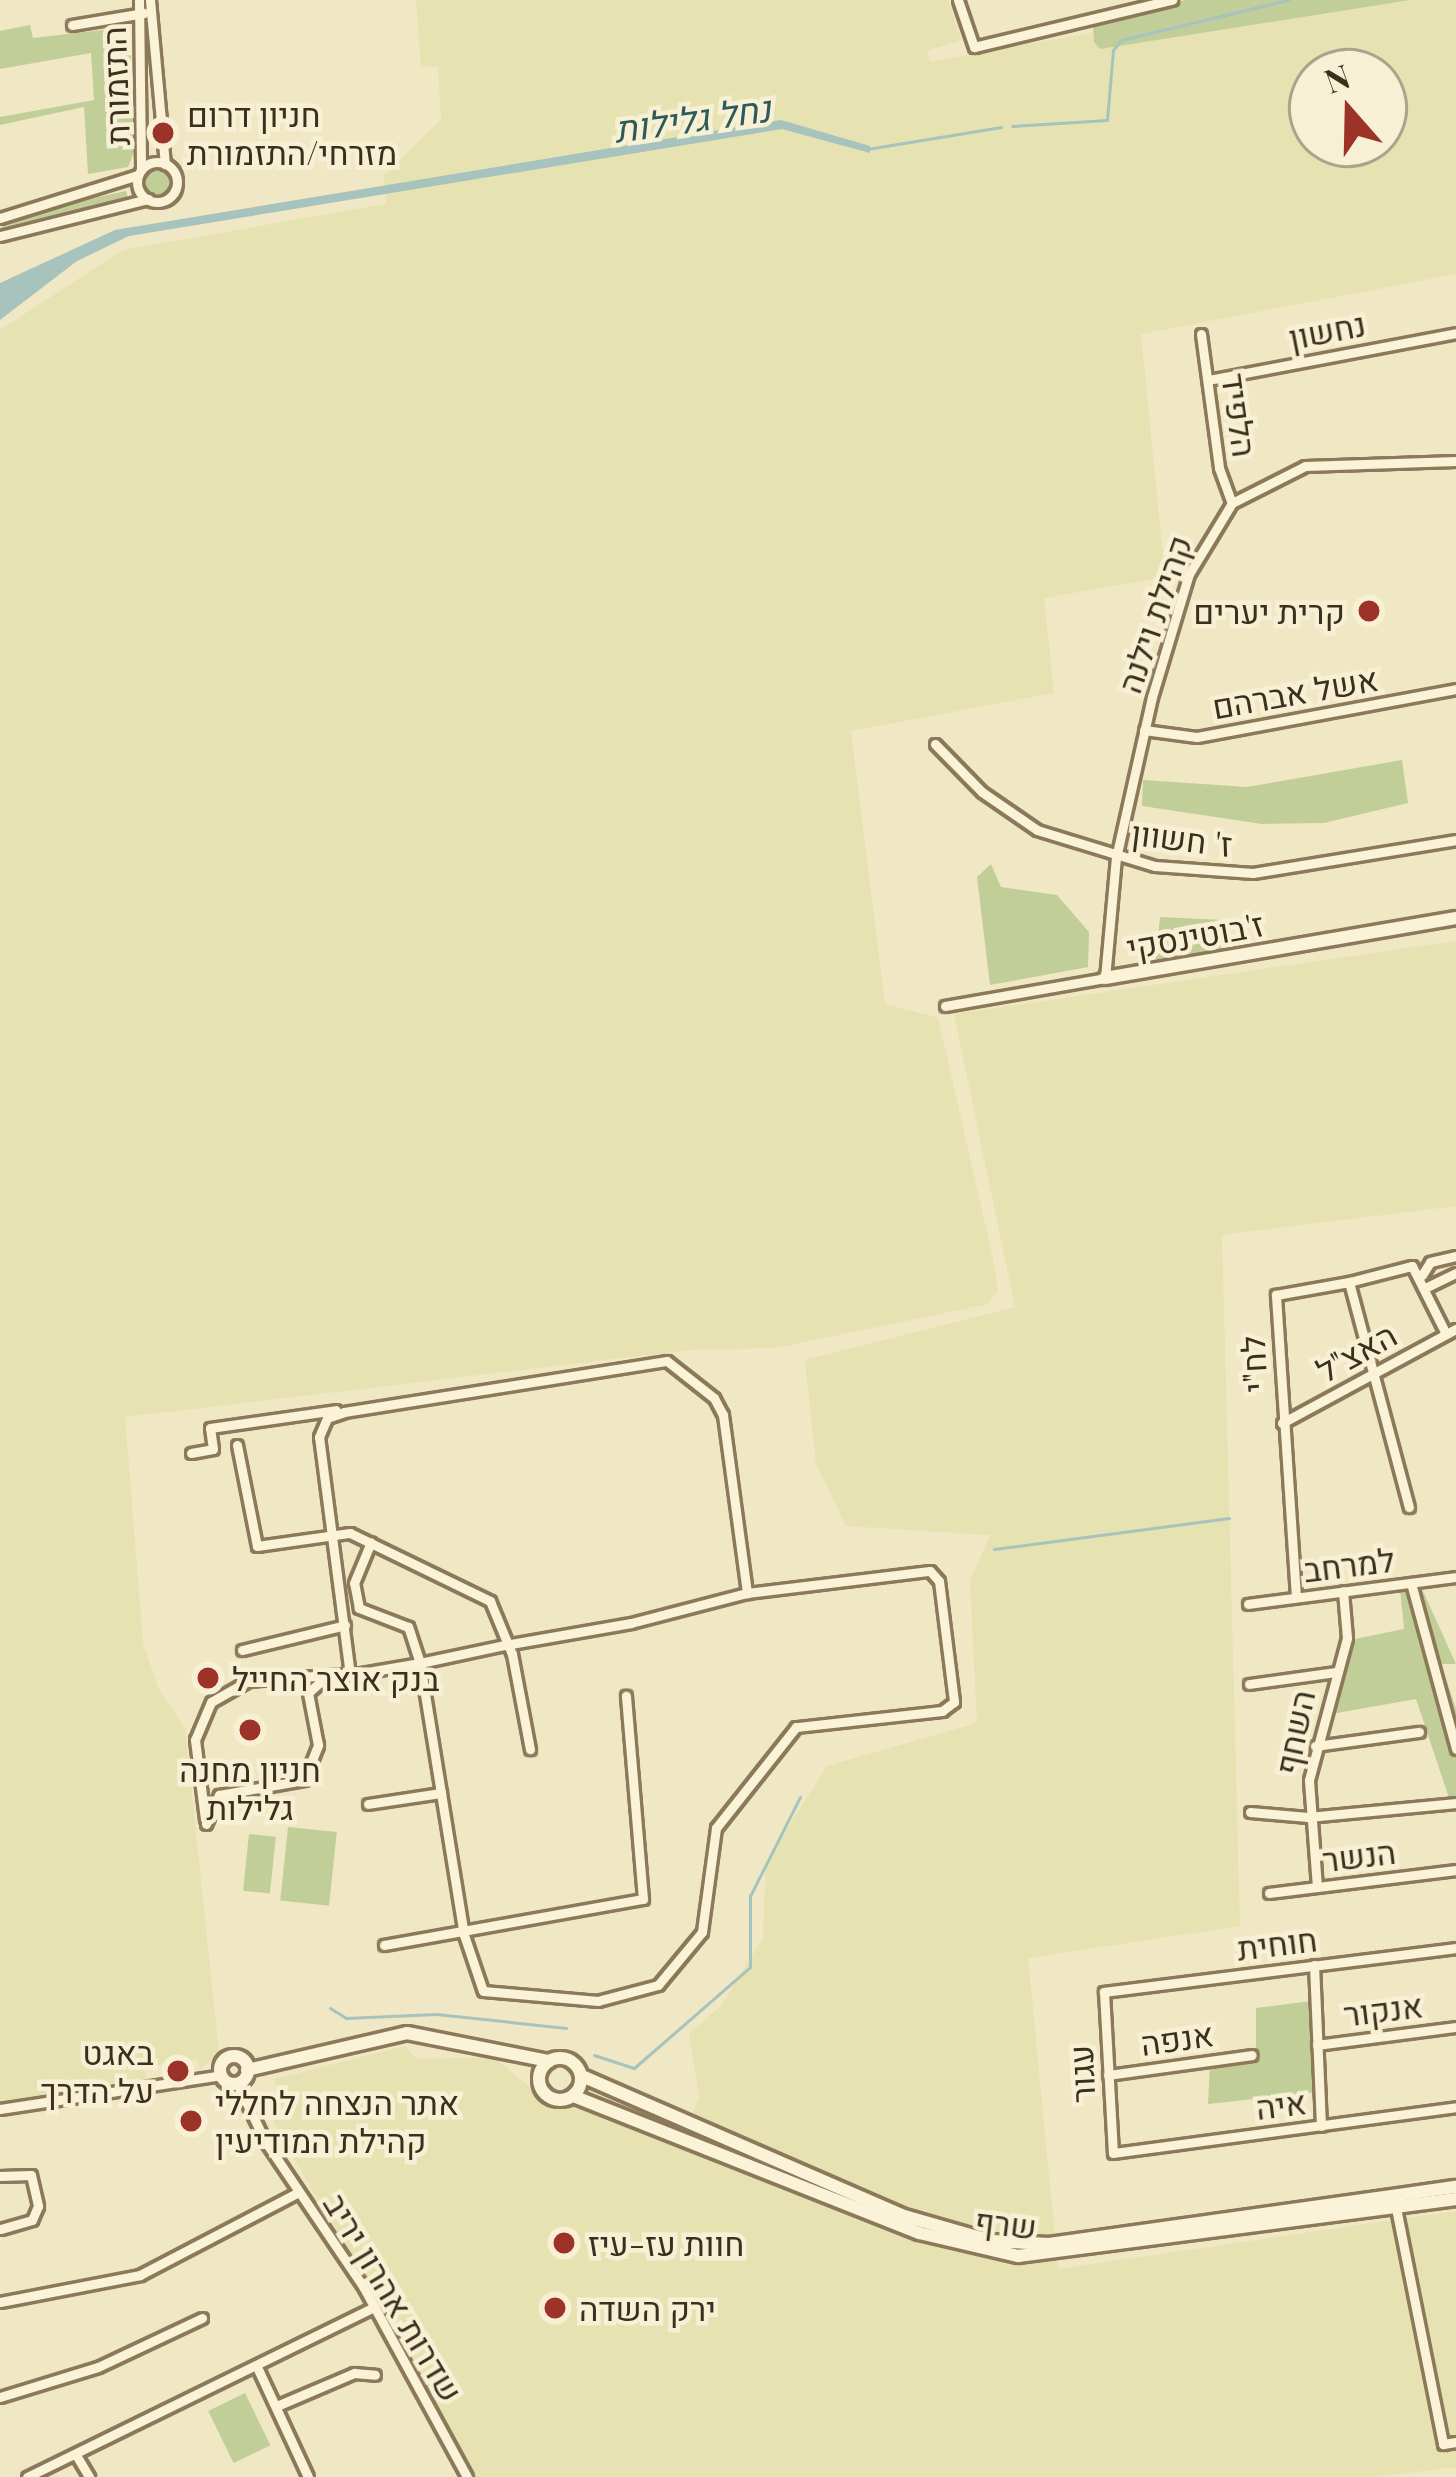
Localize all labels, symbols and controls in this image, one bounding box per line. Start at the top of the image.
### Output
street label: התזמורת [93,26,137,146]
north arrow [1288,48,1408,168]
text: N [1318,52,1355,102]
water label: נחל גלילות [611,86,773,150]
place label: חניון דרום מזרחי/התזמורת [187,94,397,172]
marker: חניון דרום מזרחי/התזמורת [150,120,176,146]
street label: נחשון [1285,303,1369,357]
street label: הלפיד [1215,371,1265,459]
street label: קהילת וילנה [1109,530,1199,698]
place label: קרית יערים [1193,591,1345,631]
marker: קרית יערים [1356,598,1382,624]
street label: אשל אברהם [1209,658,1381,726]
street label: ז' חשוון [1129,812,1235,864]
street label: ז'בוטינסקי [1123,903,1267,967]
street label: האצ"ל [1309,1314,1403,1390]
street label: לח"י [1232,1335,1274,1393]
street label: למרחב [1301,1539,1397,1589]
place label: בנק אוצר החייל [232,1658,440,1698]
marker: בנק אוצר החייל [195,1665,221,1691]
street label: השחף [1266,1686,1322,1778]
marker: חניון מחנה גלילות [237,1717,263,1743]
place label: חניון מחנה גלילות [179,1749,321,1827]
street label: הנשר [1320,1831,1398,1879]
street label: חוחית [1235,1918,1319,1968]
street label: אנקור [1341,1984,1425,2034]
street label: אנפה [1138,2013,1216,2063]
place label: באגט על הדרך [41,2032,154,2110]
street label: עגור [1060,2044,1102,2104]
marker: באגט על הדרך [165,2058,191,2084]
street label: איה [1254,2081,1308,2127]
place label: אתר הנצחה לחללי קהילת המודיעין [215,2082,459,2160]
marker: אתר הנצחה לחללי קהילת המודיעין [178,2108,204,2134]
street label: שדרות אהרון יריב [316,2186,472,2408]
street label: שרף [973,2200,1039,2246]
place label: חוות עז-עיז [588,2223,744,2263]
marker: חוות עז-עיז [551,2230,577,2256]
place label: ירק השדה [579,2288,716,2328]
marker: ירק השדה [542,2295,568,2321]

